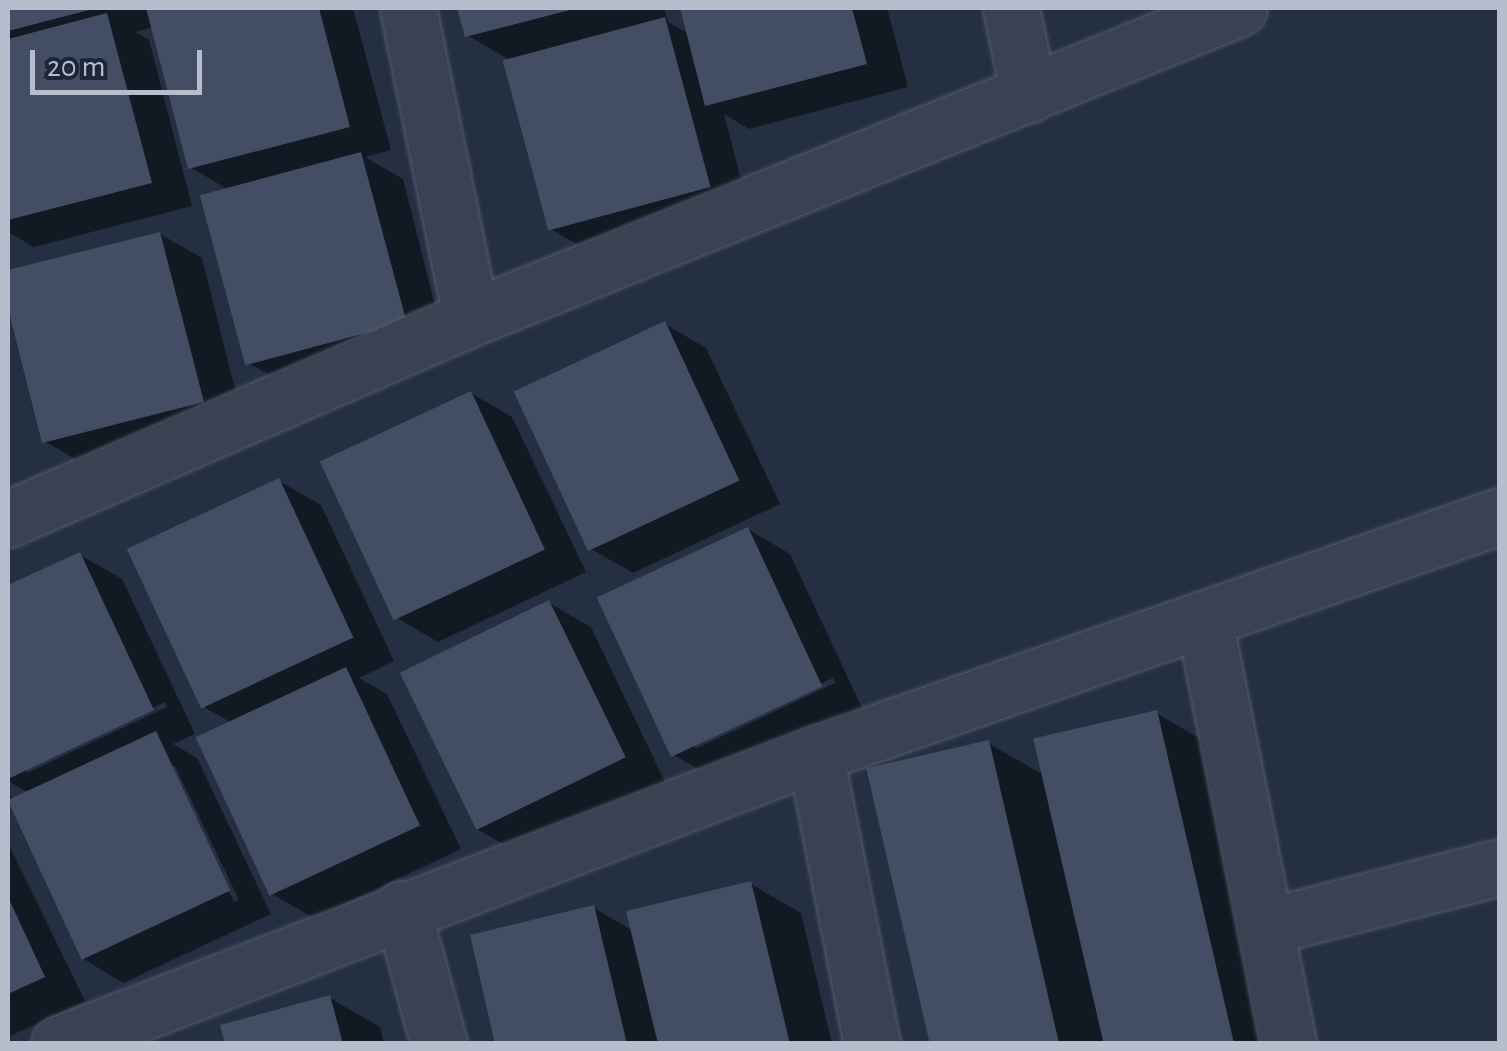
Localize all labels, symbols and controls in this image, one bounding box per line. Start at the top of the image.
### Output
scale bar [35,30,208,92]
text: 20 m [47,52,105,82]

